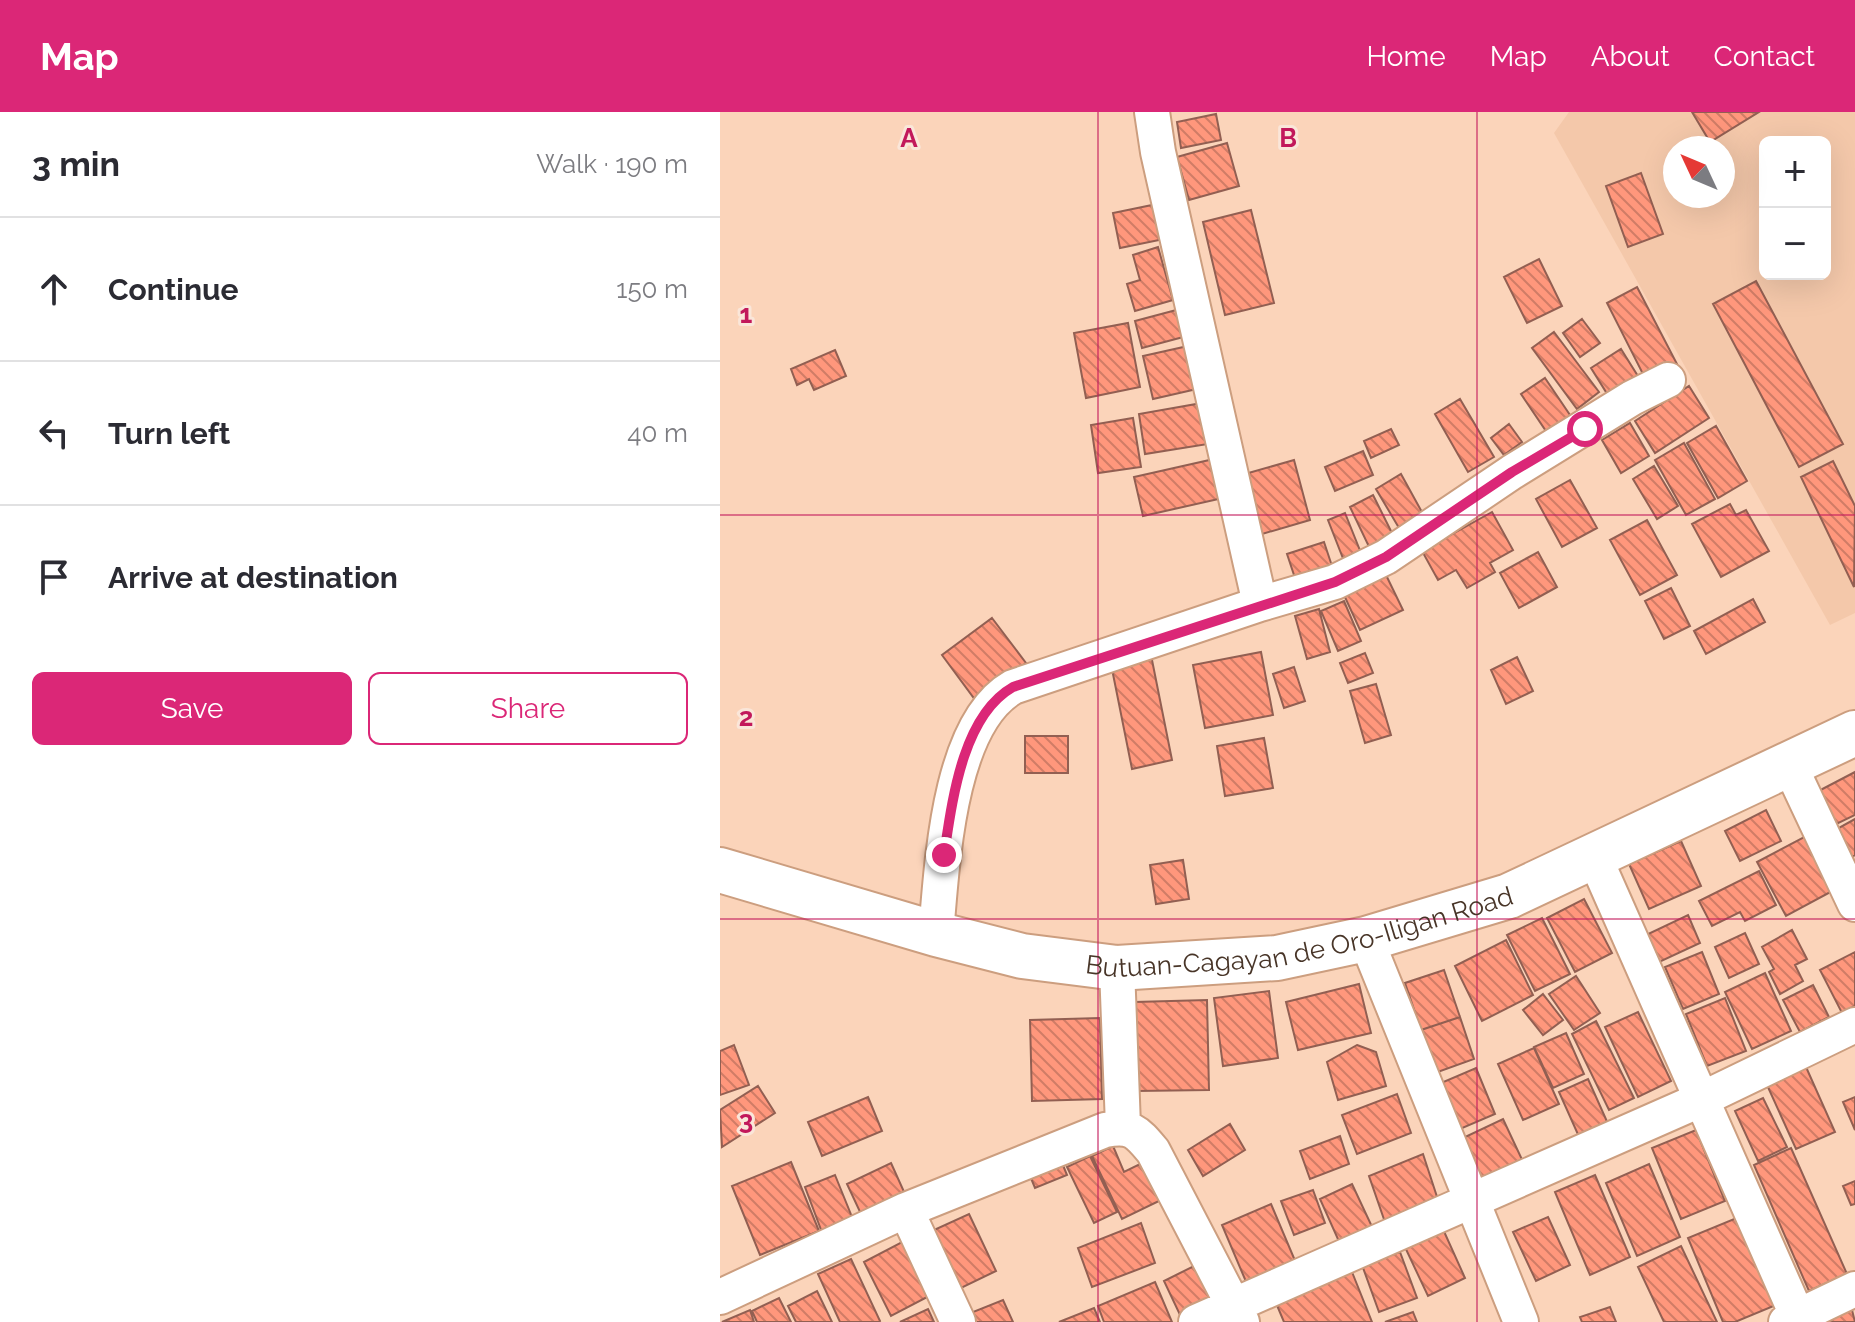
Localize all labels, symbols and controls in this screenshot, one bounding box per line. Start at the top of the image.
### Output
text: Map [40,34,119,79]
text: Home [1366,40,1446,73]
text: Map [1490,40,1547,73]
text: About [1591,40,1670,73]
text: Contact [1714,40,1815,73]
text: A [900,123,918,153]
text: B [1279,123,1297,153]
north arrow [1663,136,1735,208]
map controls [1759,136,1831,280]
button: + [1759,136,1831,208]
text: 3 min [32,144,120,184]
text: Walk · 190 m [536,149,688,179]
button: − [1759,208,1831,280]
icon: ahead [32,267,76,311]
text: Continue [108,272,239,307]
text: 150 m [616,274,688,304]
text: 1 [740,299,753,329]
icon: left [32,411,76,455]
route start [1567,411,1603,447]
text: Turn left [108,416,230,451]
text: 40 m [627,418,688,448]
icon: arrive [32,555,76,599]
text: Arrive at destination [108,560,398,595]
button: Save [32,672,352,745]
button: Share [368,672,688,745]
text: 2 [739,702,753,732]
route end [926,837,962,873]
street label: Butuan-Cagayan de Oro-Iligan Road [1084,881,1516,983]
text: 3 [739,1105,753,1135]

